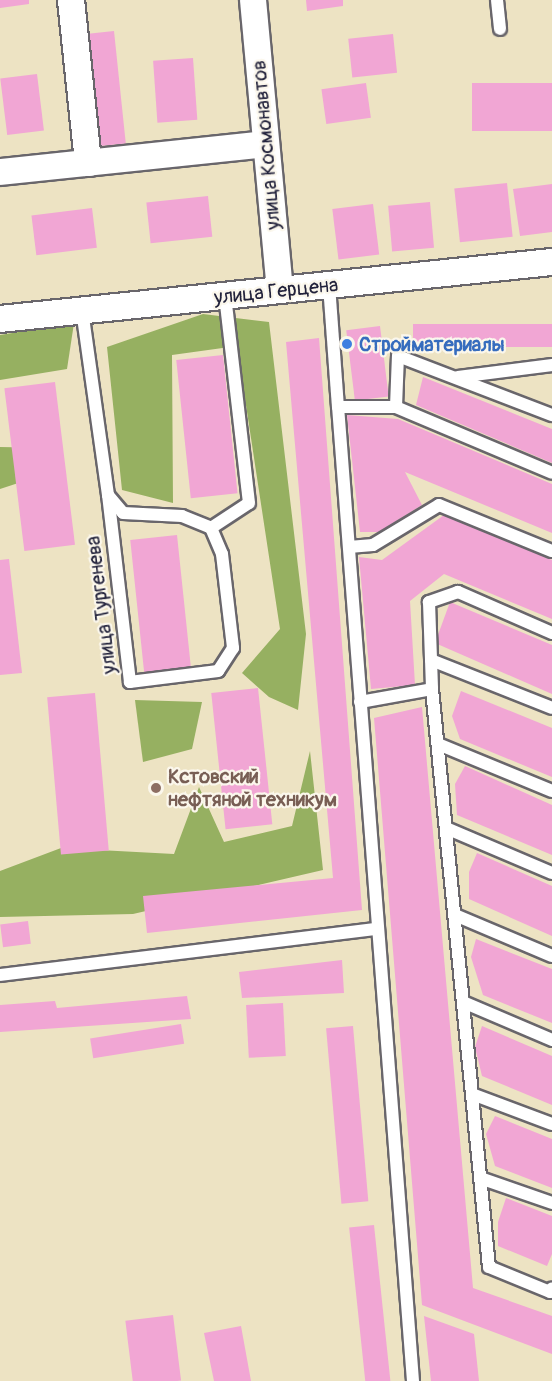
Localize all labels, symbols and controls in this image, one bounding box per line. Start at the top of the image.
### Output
street label: улица Космонавтов [247,59,285,231]
street label: улица Герцена [213,273,339,309]
place label: Стройматериалы [359,332,505,356]
marker: Стройматериалы [340,337,354,351]
street label: улица Тургенева [81,535,121,675]
place label: Кстовский нефтяной техникум [168,765,337,812]
marker: Кстовский нефтяной техникум [149,781,163,795]

